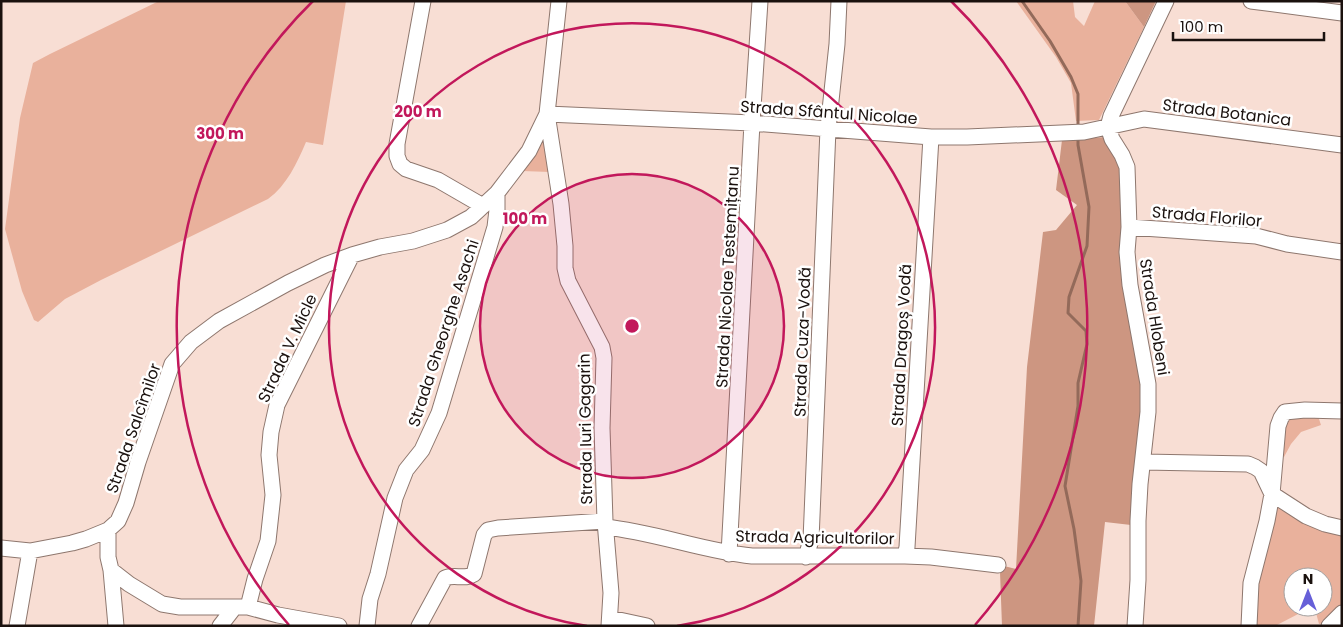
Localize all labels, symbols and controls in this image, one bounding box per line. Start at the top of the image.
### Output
scale bar [1173,10,1324,42]
text: 100 m [1180,16,1223,37]
street label: Strada Botanica [1161,93,1293,132]
street label: Strada Sfântul Nicolae [740,95,918,130]
text: 200 m [394,101,442,122]
text: 300 m [196,123,244,144]
street label: Strada Nicolae Testemițanu [710,165,745,389]
street label: Strada Florilor [1151,200,1263,233]
text: 100 m [503,208,547,229]
street label: Strada Gheorghe Asachi [402,236,485,430]
street label: Strada Hlobeni [1134,257,1175,377]
street label: Strada Dragoș Vodă [886,263,917,427]
street label: Strada Cuza-Vodă [788,267,817,417]
street label: Strada V. Micle [252,290,323,406]
centre of rings [623,317,641,335]
street label: Strada Iuri Gagarin [573,353,598,505]
street label: Strada Salcîmilor [100,360,167,496]
street label: Strada Agricultorilor [735,525,895,550]
north arrow [1283,567,1333,617]
text: N [1303,569,1313,589]

